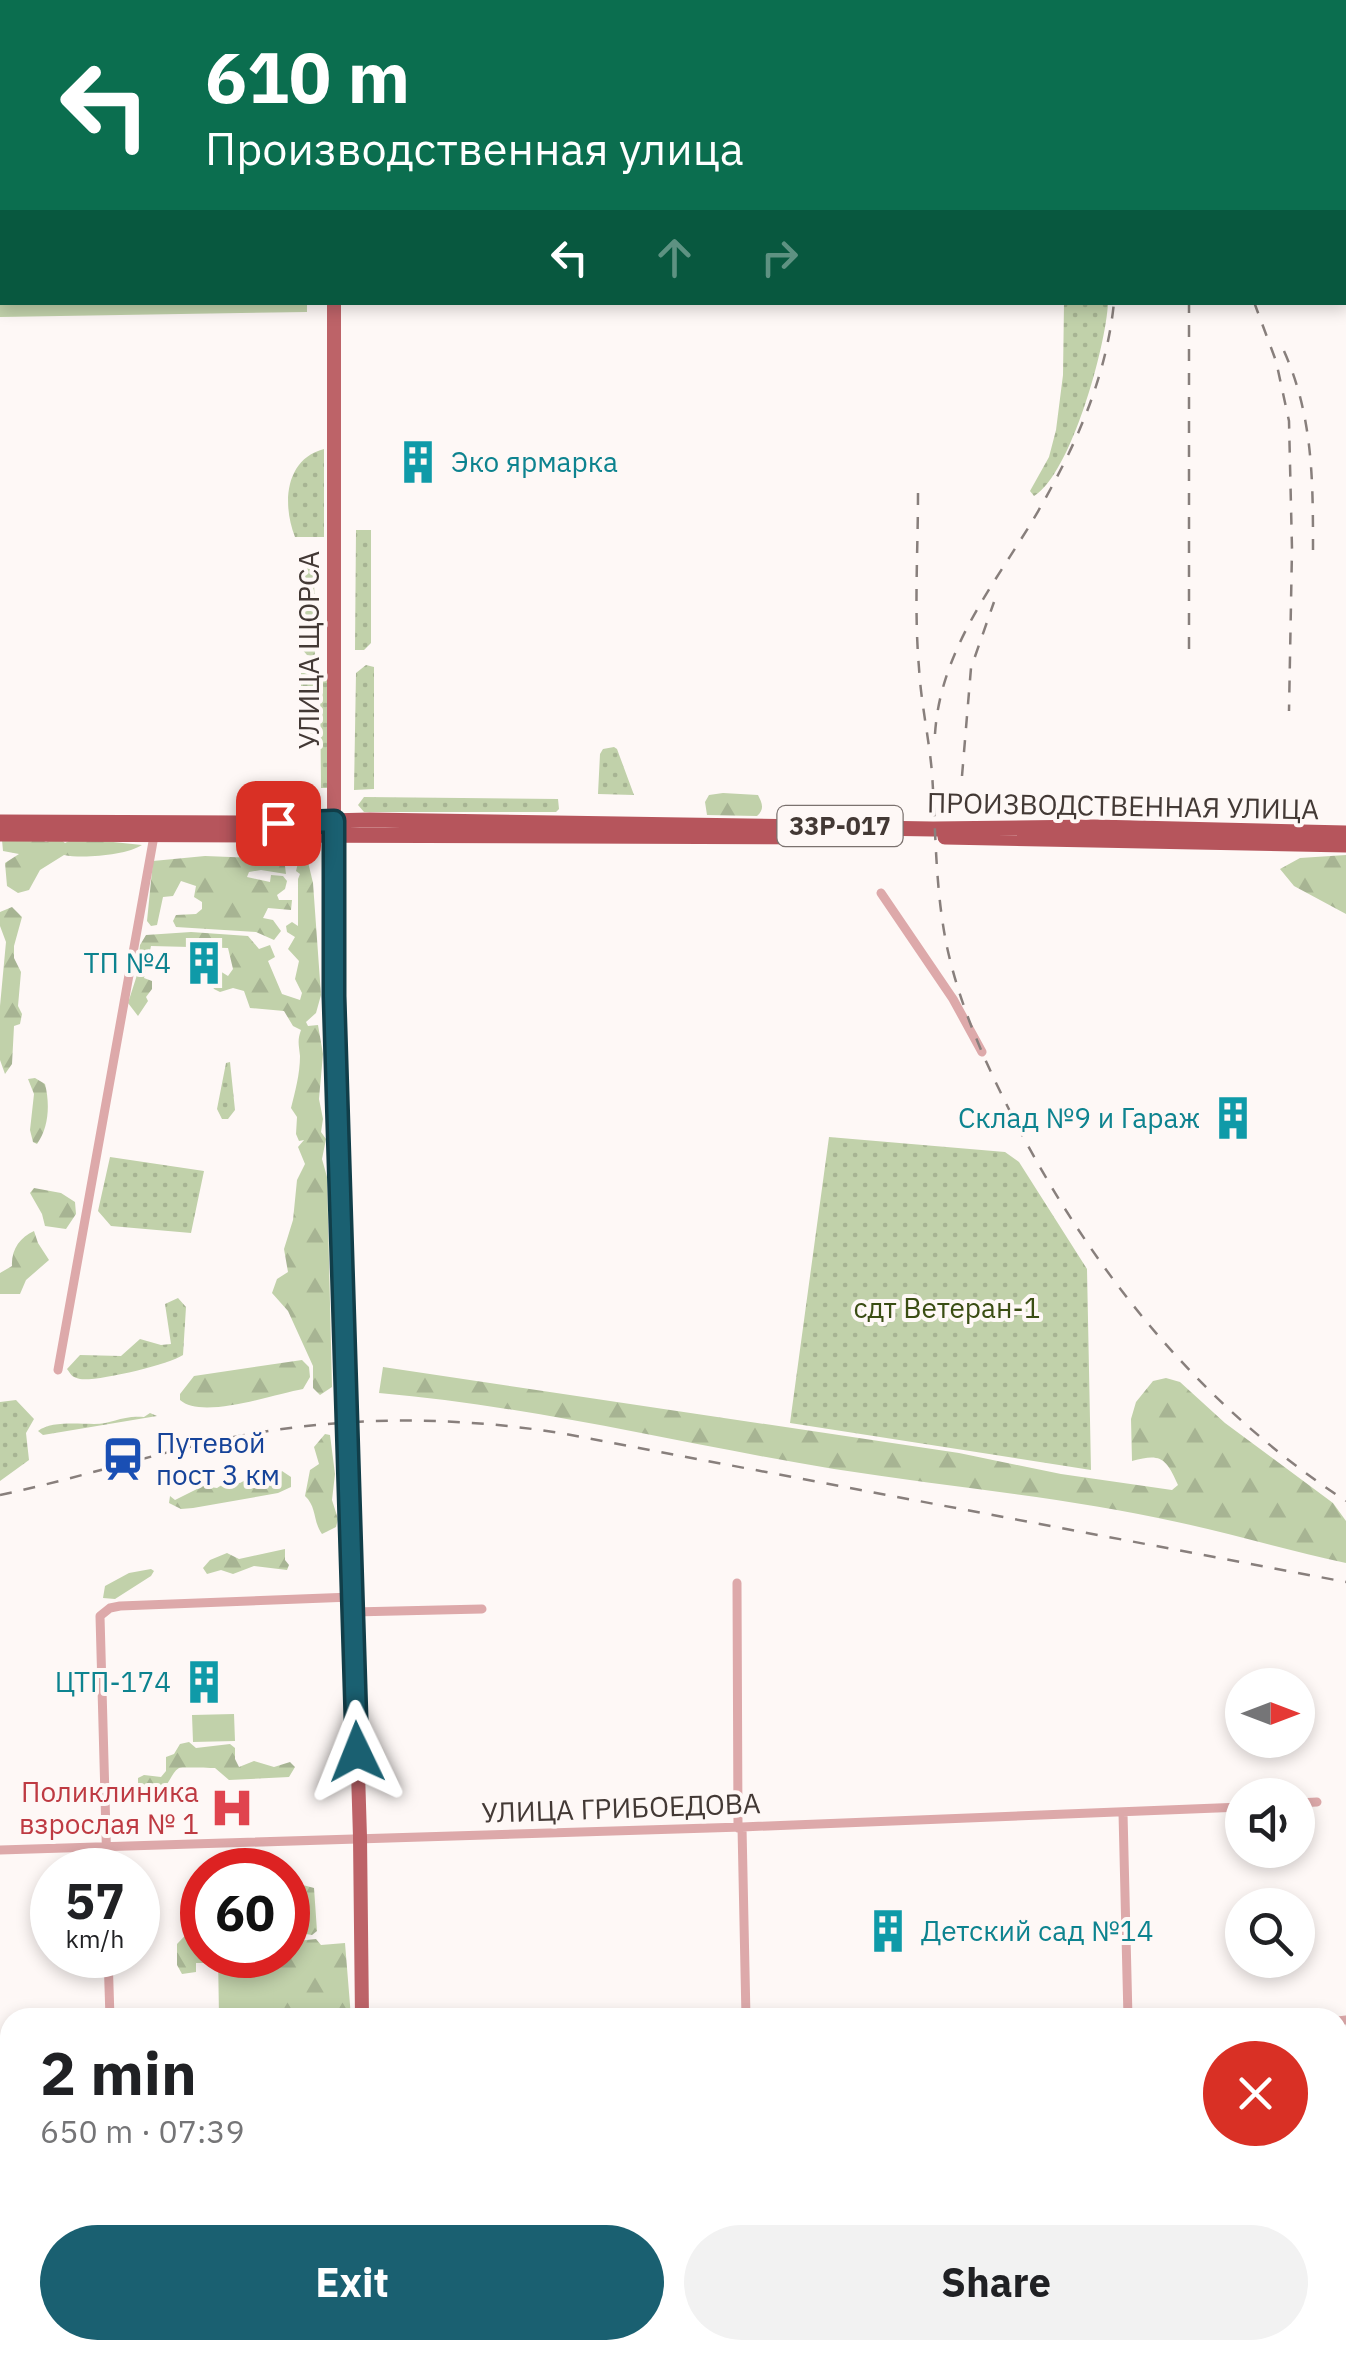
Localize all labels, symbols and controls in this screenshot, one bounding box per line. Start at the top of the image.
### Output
text: 610 m [205,31,410,122]
icon: left [40,40,170,170]
text: Производственная улица [205,119,744,177]
icon: left [542,230,597,285]
icon: ahead [647,230,702,285]
icon: right [752,230,807,285]
building icon: Эко ярмарка [394,438,442,486]
place label: Эко ярмарка [451,443,618,480]
street label: УЛИЦА ЩОРСА [290,551,327,749]
pin [236,781,321,866]
street label: ПРОИЗВОДСТВЕННАЯ УЛИЦА [927,784,1320,827]
icon: arrive [251,796,306,851]
road number: 33Р-017 [778,806,902,846]
building icon: ТП №4 [180,939,228,987]
place label: ТП №4 [83,944,171,981]
building icon: Склад №9 и Гараж [1209,1094,1257,1142]
place label: Склад №9 и Гараж [958,1099,1200,1136]
park label: сдт Ветеран-1 [854,1289,1041,1326]
place label: Путевой пост 3 км [156,1424,280,1493]
station icon: Путевой пост 3 км [99,1435,147,1483]
building icon: ЦТП-174 [180,1658,228,1706]
place label: ЦТП-174 [55,1663,171,1700]
north arrow [1225,1668,1315,1758]
map controls [1225,1668,1315,1978]
position arrow [305,1700,409,1804]
place label: Поликлиника взрослая № 1 [19,1773,199,1842]
button: sound [1225,1778,1315,1868]
hospital icon: Поликлиника взрослая № 1 [208,1784,256,1832]
street label: УЛИЦА ГРИБОЕДОВА [481,1784,761,1831]
speed limit sign: 60 [180,1848,310,1978]
text: 57 [65,1868,125,1933]
button: search [1225,1888,1315,1978]
building icon: Детский сад №14 [864,1907,912,1955]
place label: Детский сад №14 [921,1912,1153,1949]
text: km/h [66,1922,124,1955]
text: 2 min [40,2033,197,2112]
button: close [1203,2041,1308,2146]
text: 650 m · 07:39 [40,2110,245,2152]
button: Exit [40,2225,664,2340]
button: Share [684,2225,1308,2340]

